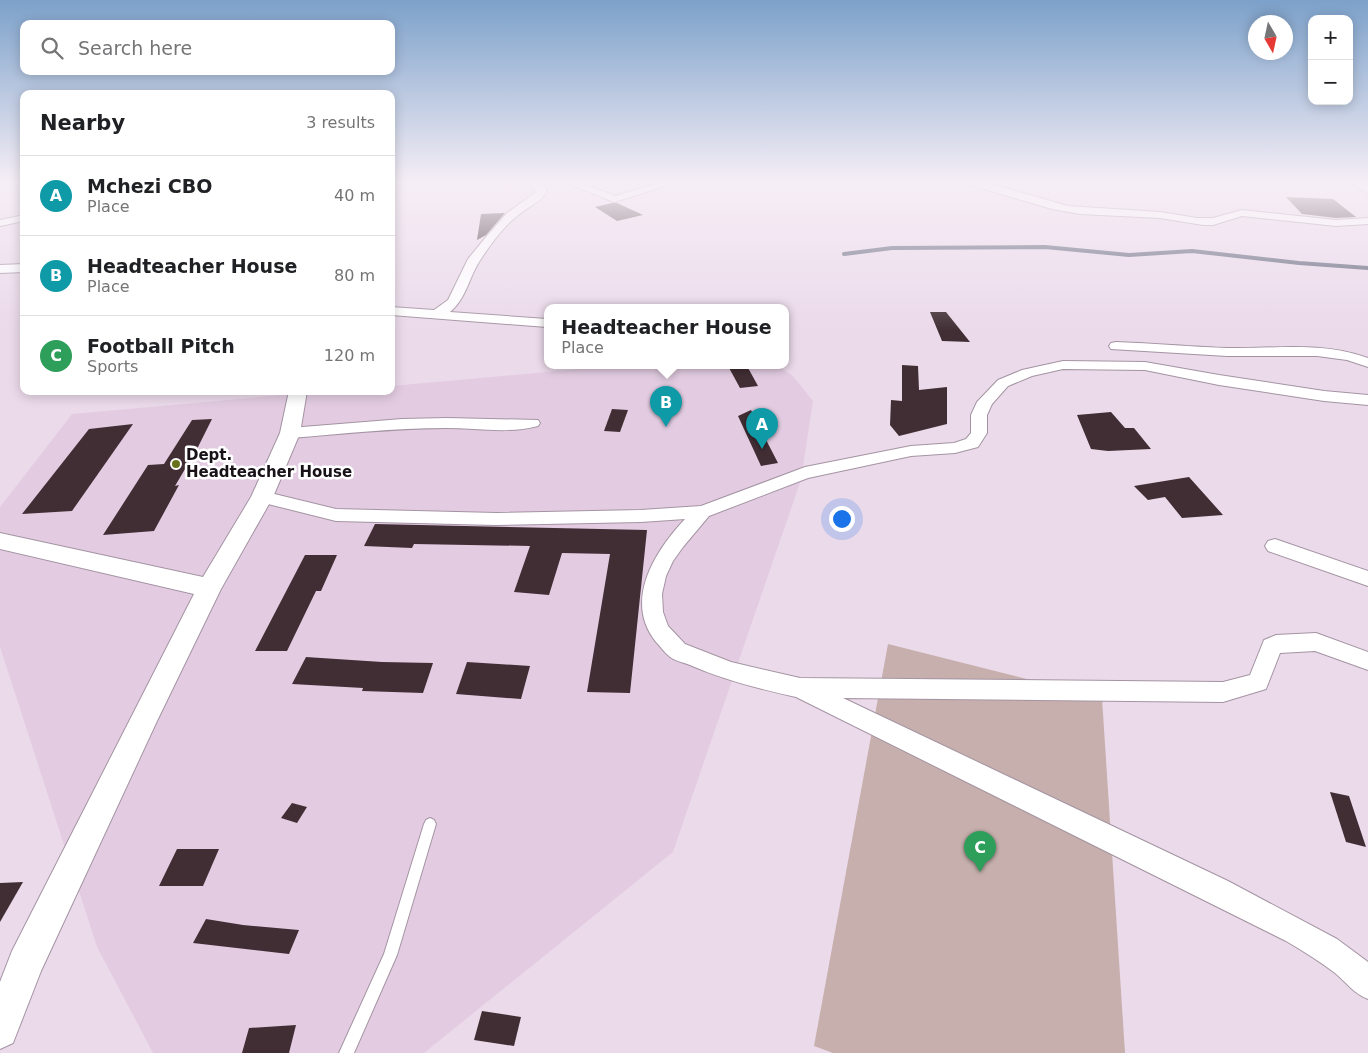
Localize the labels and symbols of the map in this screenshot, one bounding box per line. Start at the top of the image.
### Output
north arrow [1248,15,1293,60]
pin: B [650,386,682,427]
pin: A [746,408,778,449]
place label: Dept. Headteacher House [186,446,352,481]
marker: Dept. Headteacher House [170,458,182,470]
your location [829,506,855,532]
pin: C [964,831,996,872]

